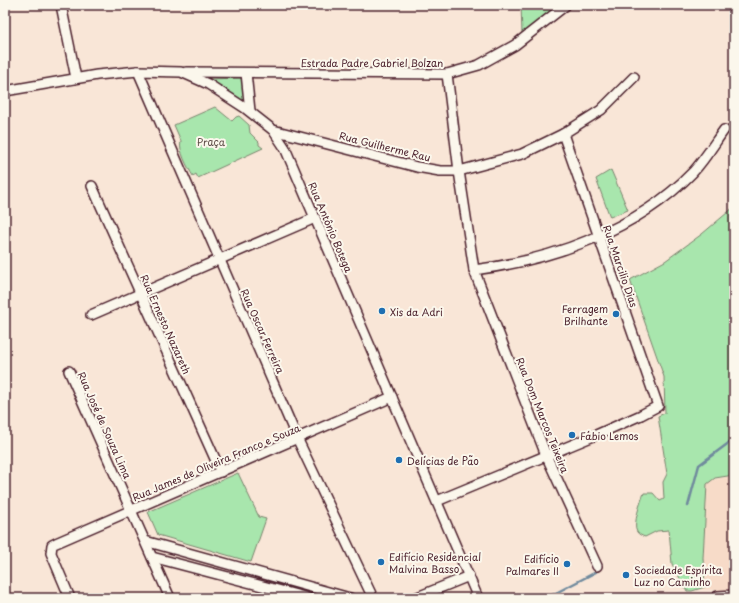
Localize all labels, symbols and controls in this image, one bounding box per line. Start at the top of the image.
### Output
street label: Estrada Padre Gabriel Bolzan [301,55,443,70]
street label: Rua Guilherme Rau [338,127,432,165]
park label: Praça [197,134,226,149]
street label: Rua Antônio Botega [305,179,357,275]
street label: Rua Marcilio Dias [600,223,642,309]
street label: Rua Ernesto Nazareth [137,272,195,376]
street label: Rua Oscar Ferreira [238,286,289,376]
place label: Ferragem Brilhante [562,301,609,328]
place label: Xis da Adri [390,304,443,319]
marker: Xis da Adri [377,306,387,316]
marker: Ferragem Brilhante [611,309,621,319]
street label: Rua Dom Marcos Teixeira [513,355,573,476]
street label: Rua José de Souza Lima [75,369,136,482]
street label: Rua James de Oliveira Franco e Souza [130,419,303,504]
place label: Fábio Lemos [580,428,639,443]
marker: Fábio Lemos [567,430,577,440]
place label: Delícias de Pão [407,453,479,468]
marker: Delícias de Pão [394,455,404,465]
place label: Edifício Residencial Malvina Basso [389,549,481,576]
place label: Edifício Palmares II [506,551,559,578]
marker: Edifício Residencial Malvina Basso [376,557,386,567]
marker: Edifício Palmares II [562,559,572,569]
place label: Sociedade Espírita Luz no Caminho [634,562,723,589]
marker: Sociedade Espírita Luz no Caminho [621,570,631,580]

